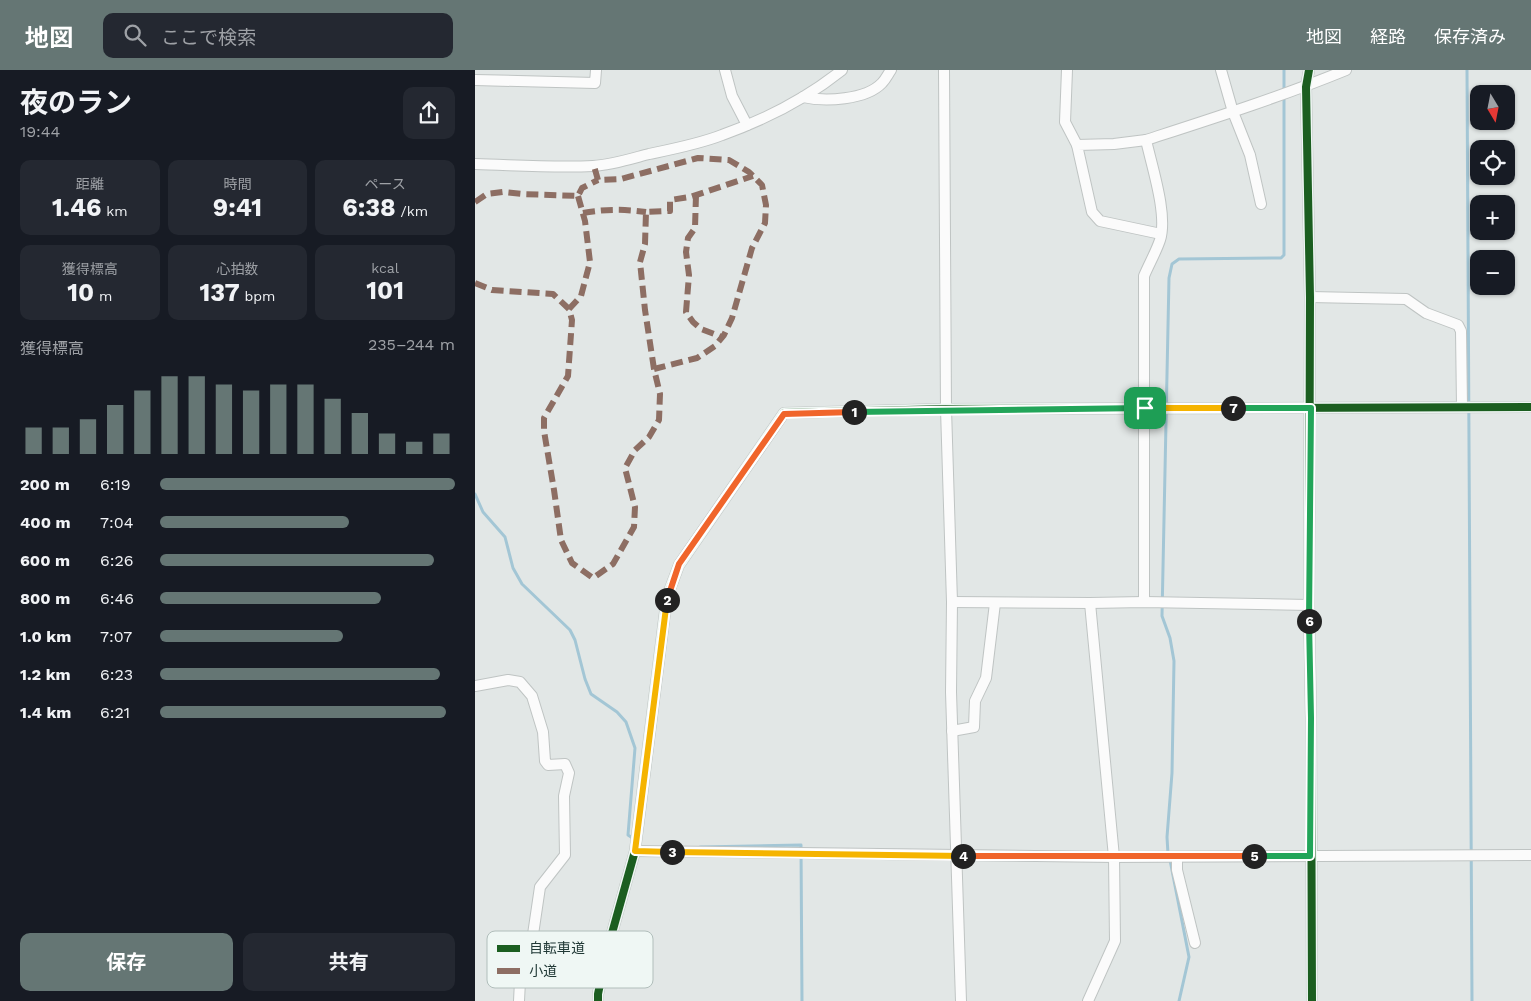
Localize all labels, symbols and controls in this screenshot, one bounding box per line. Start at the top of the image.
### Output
search box [103,13,453,58]
icon: search [121,21,149,49]
text: 地図 [25,24,73,52]
text: ここで検索 [161,26,256,49]
text: 地図 [1306,26,1342,47]
text: 経路 [1370,26,1406,47]
text: 保存済み [1434,26,1506,47]
north arrow [1470,85,1515,130]
map controls [1470,85,1515,295]
text: 夜のラン [20,86,132,119]
button: share [403,87,455,139]
text: 19:44 [20,122,60,141]
button: locate [1470,140,1515,185]
text: 距離 [76,176,104,192]
text: 時間 [223,176,251,192]
text: ペース [365,176,406,192]
text: 1.46 [52,193,102,222]
text: 9:41 [213,193,262,222]
text: 6:38 [342,193,396,222]
button: + [1470,195,1515,240]
text: km [102,203,128,219]
text: /km [396,203,428,219]
button: − [1470,250,1515,295]
text: kcal [371,260,399,276]
text: 獲得標高 [62,261,118,277]
text: 心拍数 [216,261,258,277]
text: 101 [366,276,404,305]
text: 10 [67,278,94,307]
text: 137 [200,278,240,307]
text: m [94,288,112,304]
text: bpm [240,288,275,304]
text: 235–244 m [368,335,455,354]
text: 獲得標高 [20,339,84,358]
pin [1124,387,1166,429]
icon: arrive [1131,394,1159,422]
pin: 7 [1221,396,1245,420]
pin: 1 [841,400,867,424]
text: 7 [1229,400,1238,416]
text: 1 [851,404,858,420]
text: 200 m [20,475,70,494]
text: 6:19 [100,475,131,494]
text: 400 m [20,513,71,532]
text: 7:04 [100,513,133,532]
text: 600 m [20,551,70,570]
text: 6:26 [100,551,134,570]
pin: 2 [655,588,679,612]
text: 800 m [20,589,70,608]
text: 6:46 [100,589,134,608]
text: 2 [663,592,672,608]
pin: 6 [1297,608,1321,634]
text: 6 [1305,613,1314,629]
text: 1.0 km [20,627,71,646]
text: 7:07 [100,627,132,646]
text: 1.2 km [20,665,71,684]
text: 6:23 [100,665,133,684]
text: 1.4 km [20,703,71,722]
text: 6:21 [100,703,130,722]
pin: 3 [659,840,685,864]
text: 3 [668,844,677,860]
pin: 4 [951,844,975,868]
pin: 5 [1241,844,1267,868]
text: 4 [959,848,968,864]
text: 5 [1250,848,1259,864]
legend [487,931,653,988]
button: 保存 [20,933,233,991]
button: 共有 [243,933,455,991]
text: 自転車道 [529,940,585,956]
text: 小道 [529,963,557,979]

